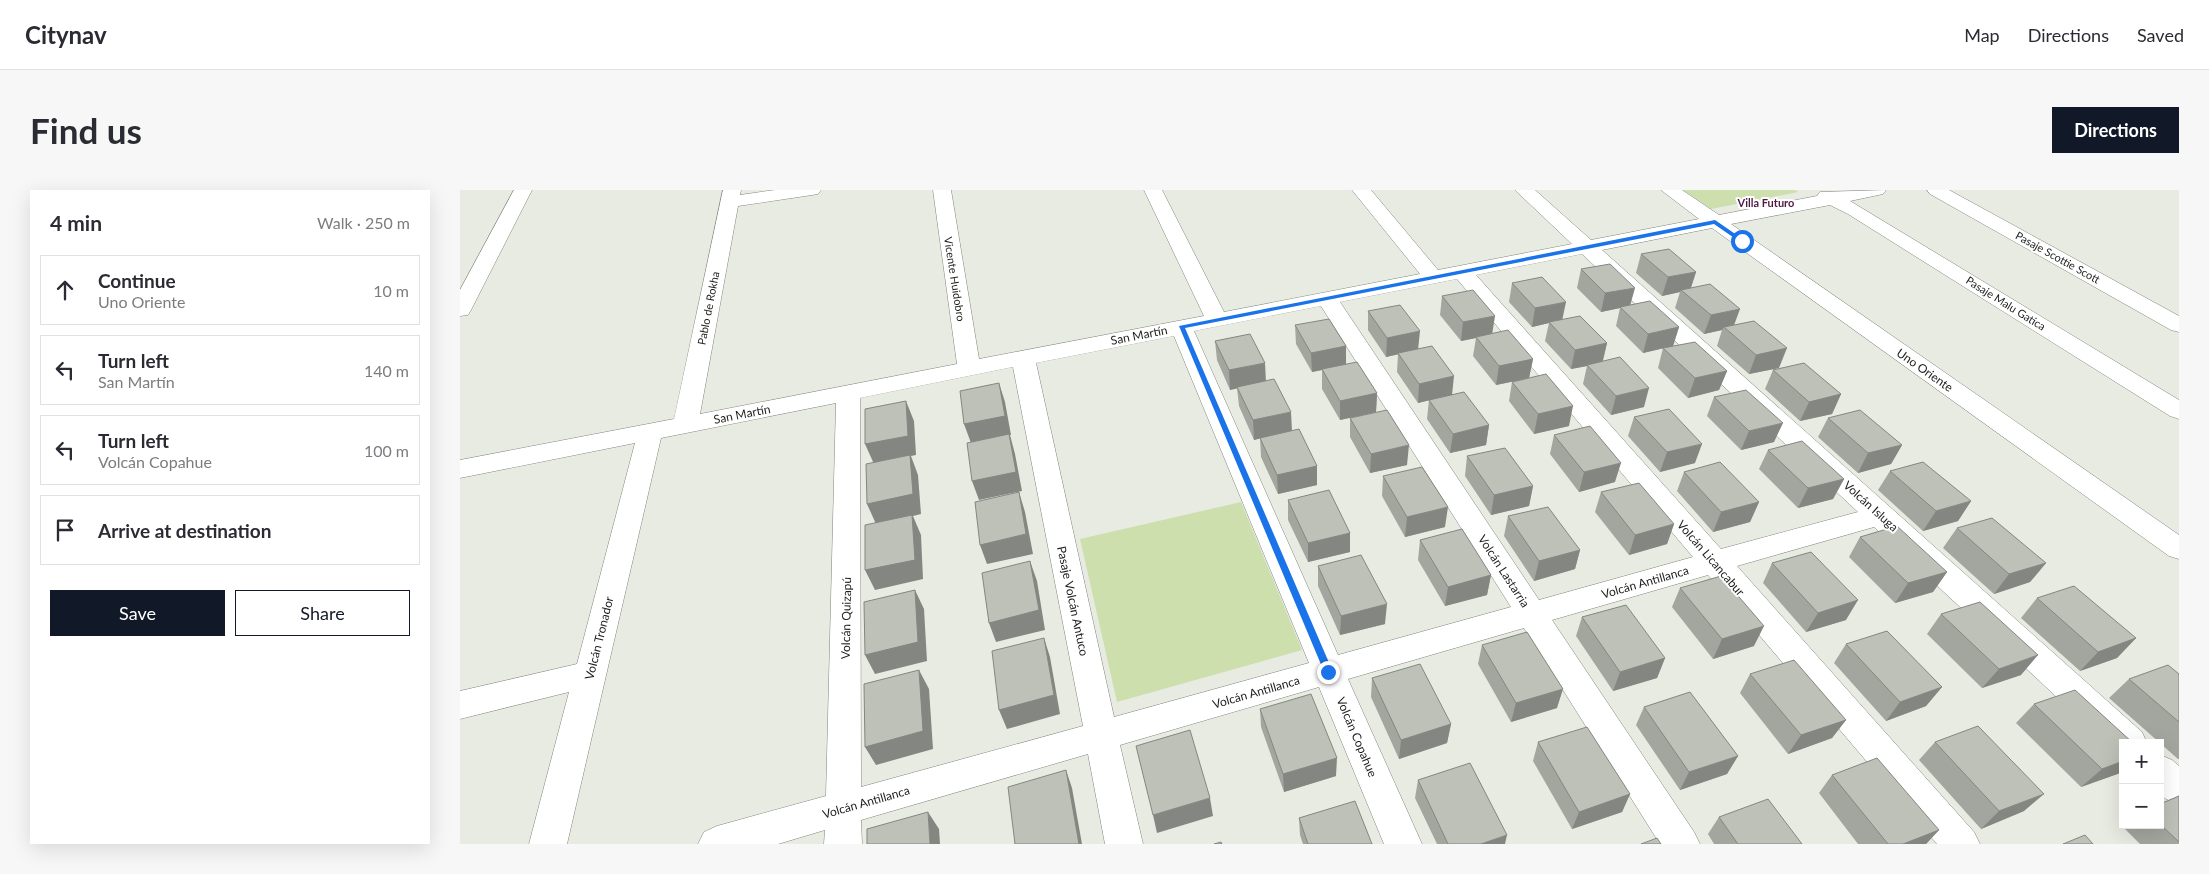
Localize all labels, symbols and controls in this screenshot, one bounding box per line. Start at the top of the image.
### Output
text: Citynav [25,20,107,49]
text: Map [1964,24,2000,46]
text: Directions [2028,24,2109,46]
text: Saved [2137,24,2184,46]
button: Directions [2052,107,2179,153]
text: Find us [30,109,142,151]
district label: Villa Futuro [1737,196,1794,209]
text: 4 min [50,210,102,235]
text: Walk · 250 m [317,213,410,232]
street label: Pasaje Scottie Scott [2014,228,2103,286]
route start [1731,230,1754,253]
street label: Vicente Huidobro [942,236,968,322]
text: Continue [98,269,176,292]
street label: Pablo de Rokha [695,270,721,346]
street label: Pasaje Malu Gatica [1964,273,2048,333]
icon: ahead [51,276,79,304]
text: 10 m [373,281,409,300]
text: Uno Oriente [98,292,185,311]
street label: San Martín [1109,322,1169,348]
street label: Uno Oriente [1894,345,1956,395]
text: Turn left [98,349,169,372]
icon: left [51,356,79,384]
text: 140 m [364,361,409,380]
text: San Martín [98,372,175,391]
street label: San Martín [712,401,772,427]
text: Turn left [98,429,169,452]
icon: left [51,436,79,464]
text: 100 m [364,441,409,460]
text: Volcán Copahue [98,452,212,471]
street label: Volcán Isluga [1841,478,1901,534]
icon: arrive [51,516,79,544]
street label: Volcán Licancabur [1674,517,1748,599]
text: Arrive at destination [98,519,271,542]
street label: Volcán Lastarria [1475,532,1533,610]
street label: Pasaje Volcán Antuco [1054,545,1092,658]
street label: Volcán Antillanca [1600,562,1690,602]
street label: Volcán Quizapú [838,577,854,659]
button: Save [50,590,225,636]
button: Share [235,590,410,636]
street label: Volcán Tronador [581,594,617,681]
route end [1317,661,1340,684]
street label: Volcán Antillanca [1211,672,1301,712]
street label: Volcán Copahue [1333,695,1381,779]
map controls [2119,739,2164,829]
button: + [2119,739,2164,784]
street label: Volcán Antillanca [821,782,911,822]
button: − [2119,784,2164,829]

